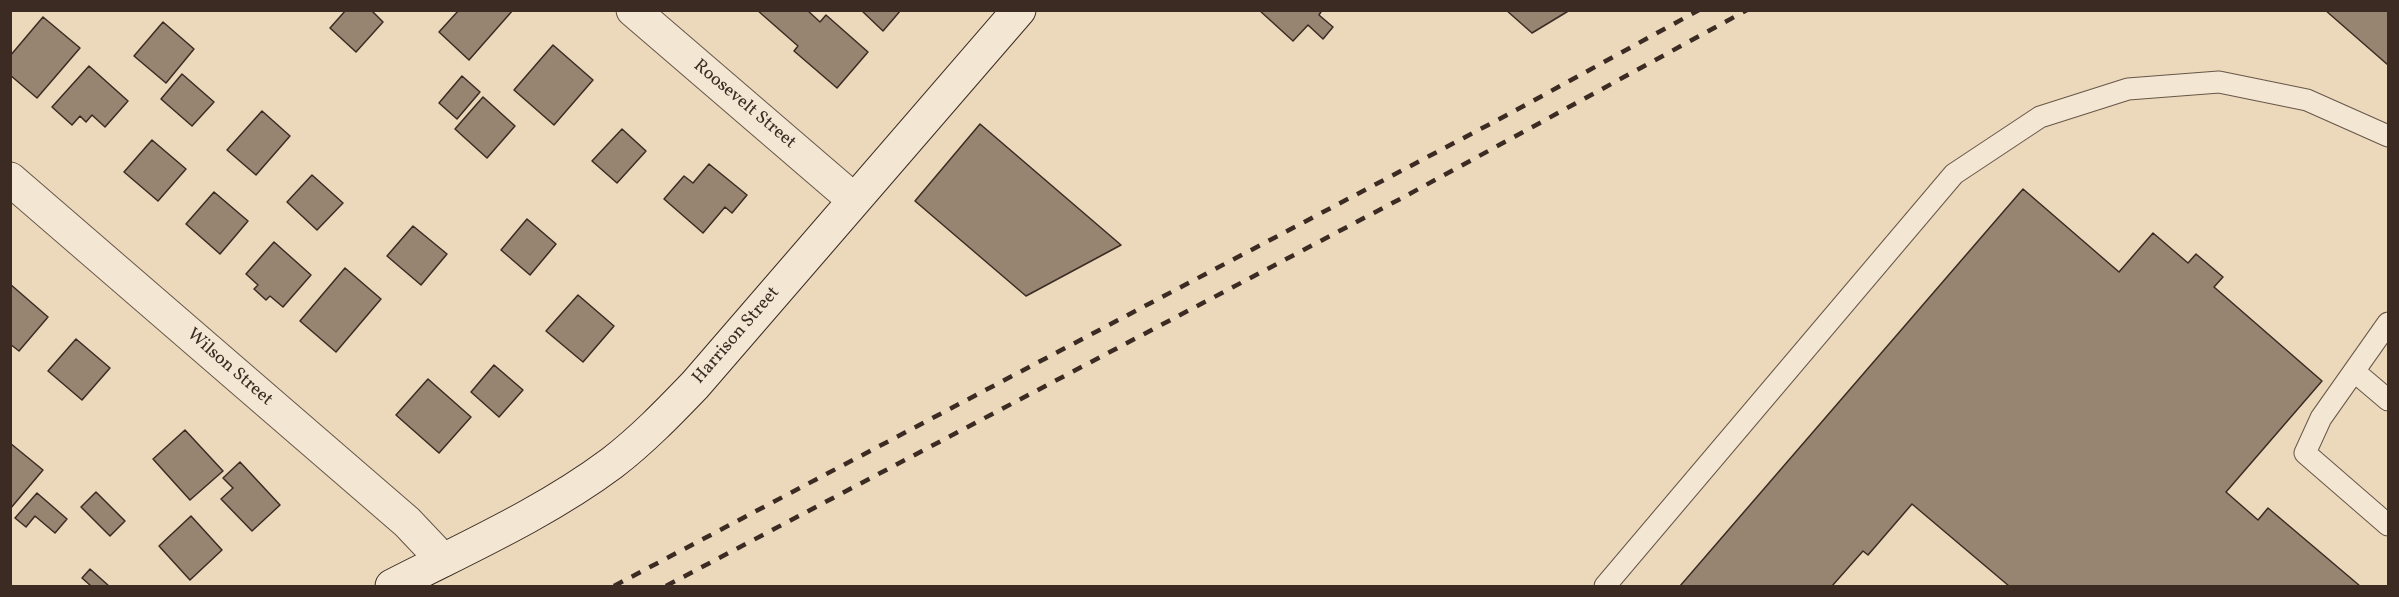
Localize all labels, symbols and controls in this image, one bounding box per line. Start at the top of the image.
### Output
street label: Roosevelt Street [688,56,800,154]
street label: Harrison Street [689,283,785,389]
street label: Wilson Street [181,325,277,411]

